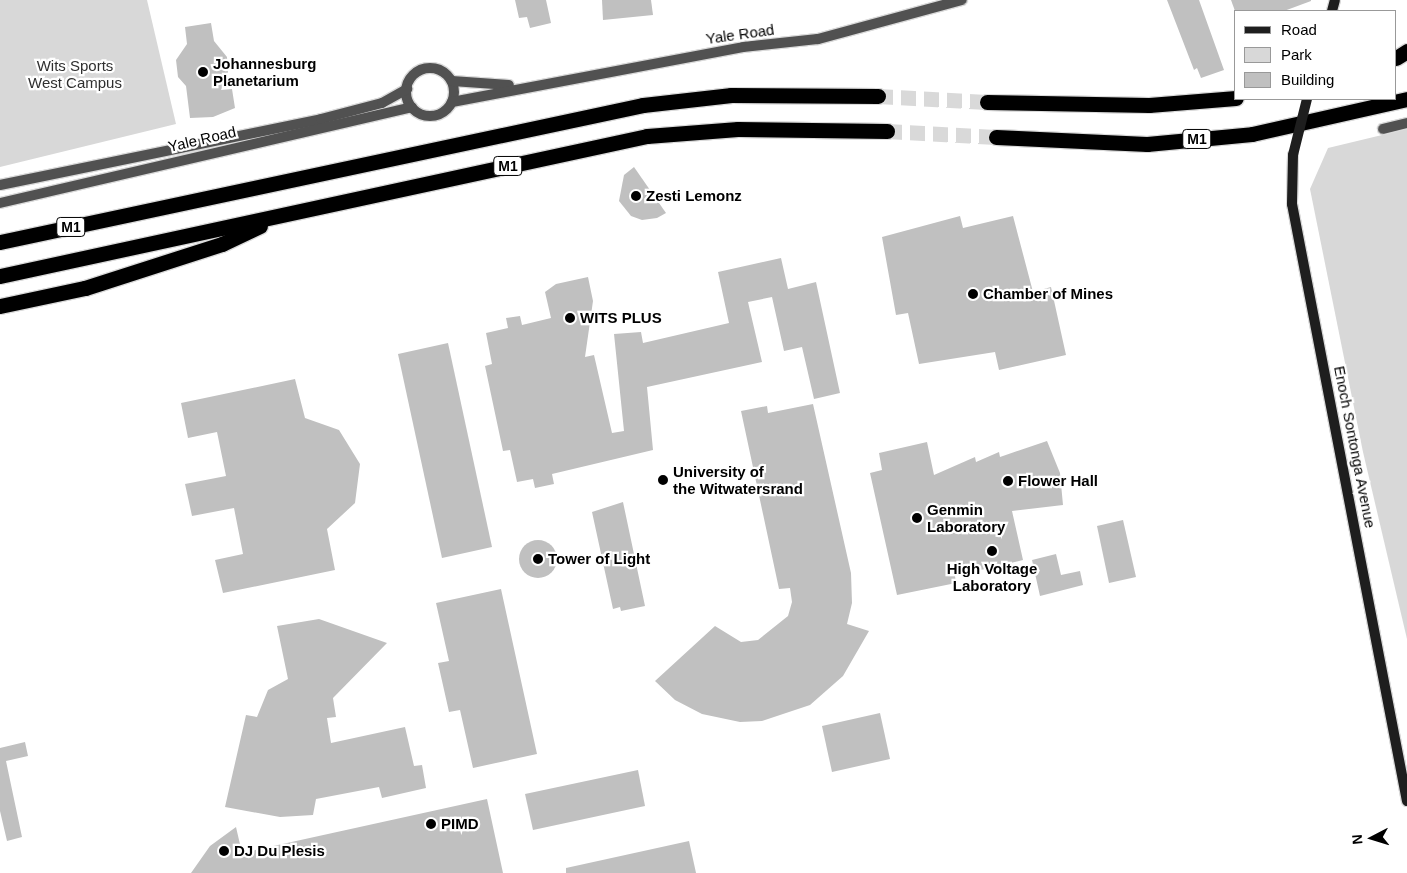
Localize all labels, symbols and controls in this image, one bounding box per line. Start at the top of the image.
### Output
legend [1234,10,1397,100]
street label: Yale Road [705,20,775,48]
text: Road [1281,21,1317,38]
text: Park [1281,46,1312,63]
place label: Johannesburg Planetarium [213,54,316,89]
park label: Wits Sports West Campus [28,56,122,91]
marker: Johannesburg Planetarium [197,66,209,78]
text: Building [1281,71,1334,88]
street label: Yale Road [166,122,238,156]
road number: M1 [1182,128,1212,150]
road number: M1 [493,154,523,178]
place label: Zesti Lemonz [646,187,742,205]
marker: Zesti Lemonz [630,190,642,202]
road number: M1 [56,216,86,238]
place label: Chamber of Mines [983,285,1113,303]
marker: Chamber of Mines [967,288,979,300]
place label: WITS PLUS [580,309,662,327]
marker: WITS PLUS [564,312,576,324]
street label: Enoch Sontonga Avenue [1330,364,1380,530]
place label: University of the Witwatersrand [673,462,803,497]
place label: Flower Hall [1018,472,1098,490]
marker: University of the Witwatersrand [657,474,669,486]
marker: Flower Hall [1002,475,1014,487]
place label: Genmin Laboratory [927,500,1005,535]
marker: Genmin Laboratory [911,512,923,524]
marker: High Voltage Laboratory [986,545,998,557]
place label: Tower of Light [548,550,650,568]
marker: Tower of Light [532,553,544,565]
place label: High Voltage Laboratory [947,559,1037,594]
north arrow [1347,813,1397,863]
place label: PIMD [441,815,478,833]
marker: PIMD [425,818,437,830]
text: N [1349,834,1365,845]
place label: DJ Du Plesis [234,842,325,860]
marker: DJ Du Plesis [218,845,230,857]

